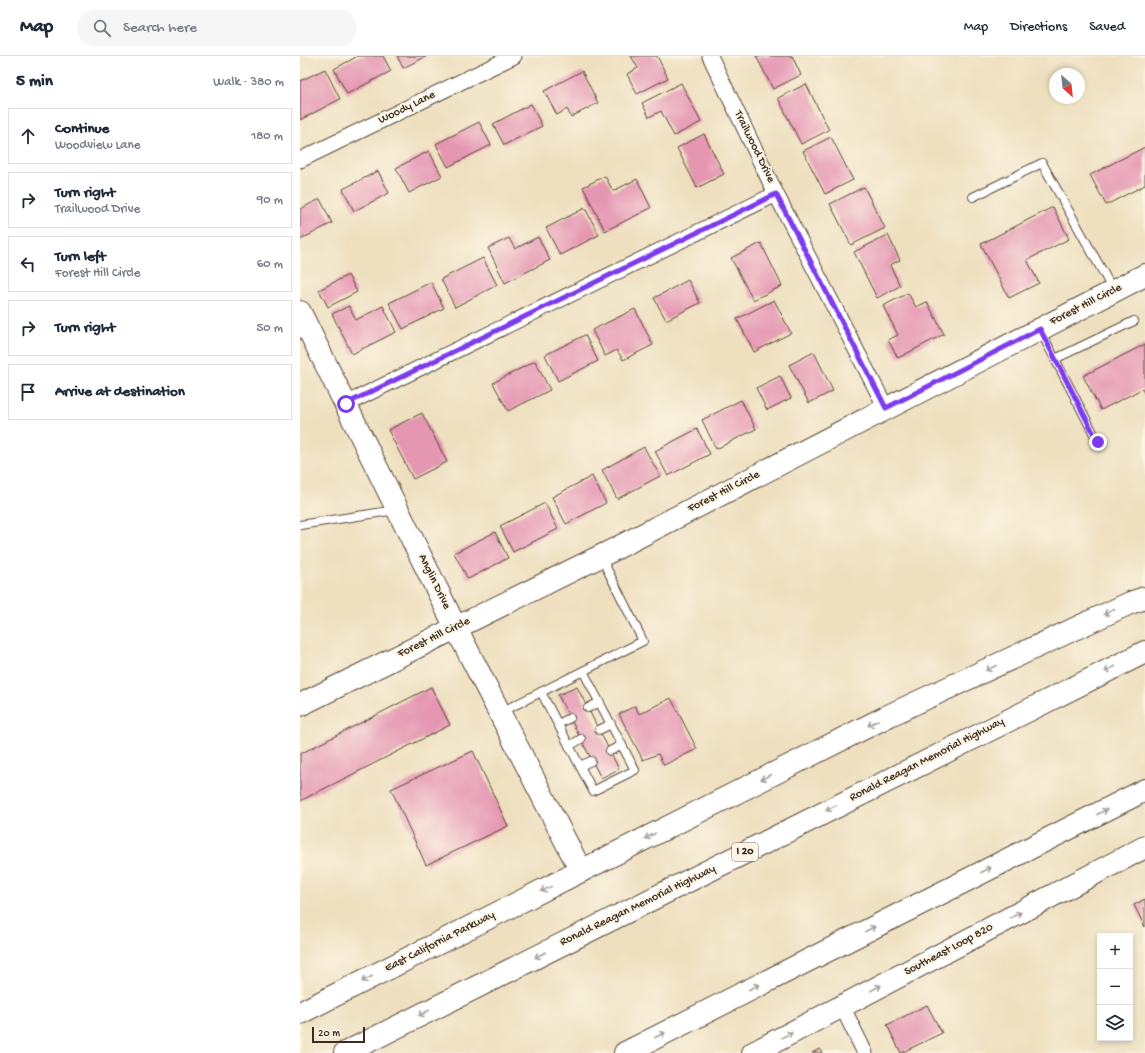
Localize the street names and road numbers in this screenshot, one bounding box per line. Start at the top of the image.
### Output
street label: Woody Lane [376,88,438,128]
street label: Trailwood Drive [730,108,778,186]
street label: Forest Hill Circle [1047,281,1125,330]
street label: Forest Hill Circle [685,468,763,517]
street label: Anglin Drive [415,552,454,613]
street label: Forest Hill Circle [395,614,473,662]
street label: Ronald Reagan Memorial Highway [847,715,1007,805]
road number: I 20 [732,843,758,861]
street label: Ronald Reagan Memorial Highway [558,862,718,950]
street label: East California Parkway [383,908,497,976]
street label: Southeast Loop 820 [902,921,996,979]

